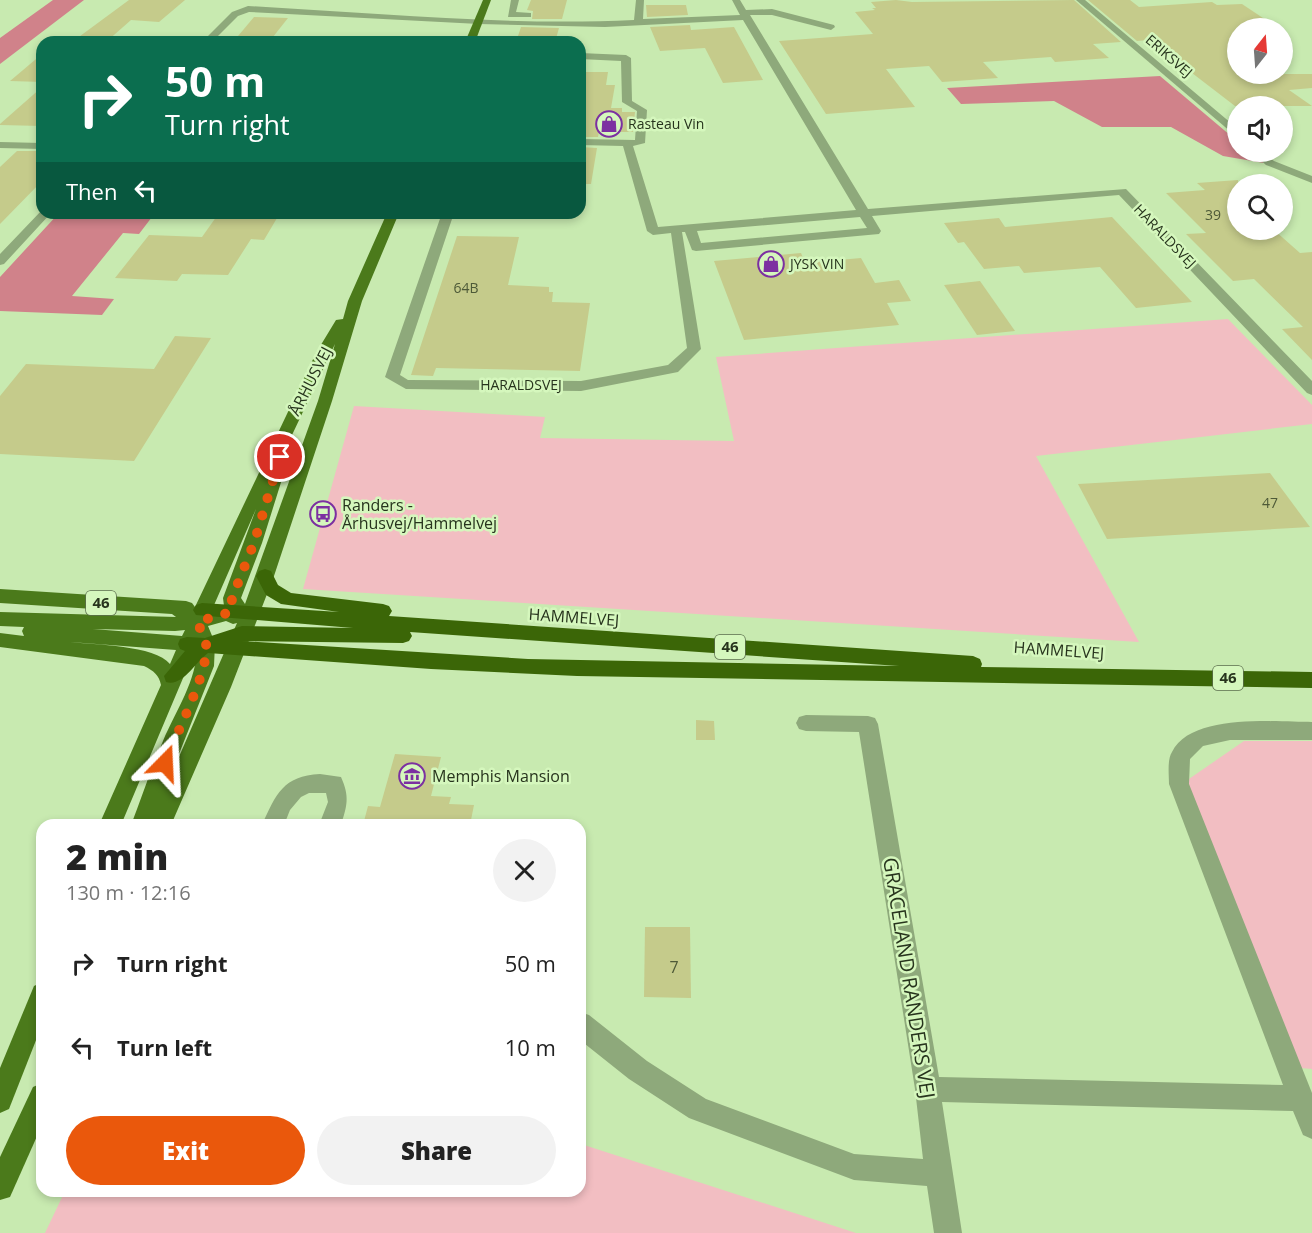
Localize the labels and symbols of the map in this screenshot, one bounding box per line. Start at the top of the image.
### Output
north arrow [1227,18,1293,84]
street label: ERIKSVEJ [1142,30,1197,81]
shop icon: Rasteau Vin [594,109,624,139]
place label: Rasteau Vin [628,114,704,133]
street label: HARALDSVEJ [1130,200,1201,272]
house number: 39 [1205,205,1221,224]
shop icon: JYSK VIN [756,249,786,279]
place label: JYSK VIN [788,254,844,273]
house number: 64B [453,278,479,297]
street label: ÅRHUSVEJ [283,343,337,419]
street label: HARALDSVEJ [480,375,562,394]
pin [254,431,305,482]
house number: 47 [1262,493,1278,512]
place label: Randers - Århusvej/Hammelvej [342,494,497,534]
bus stop icon: Randers - Århusvej/Hammelvej [308,499,338,529]
road number: 46 [86,591,116,615]
street label: HAMMELVEJ [528,603,620,631]
road number: 46 [715,635,745,659]
street label: HAMMELVEJ [1013,636,1105,664]
road number: 46 [1213,666,1243,690]
position arrow [133,731,197,795]
museum icon: Memphis Mansion [397,761,427,791]
place label: Memphis Mansion [432,765,570,787]
street label: GRACELAND RANDERS VEJ [877,855,942,1100]
house number: 7 [669,956,679,978]

